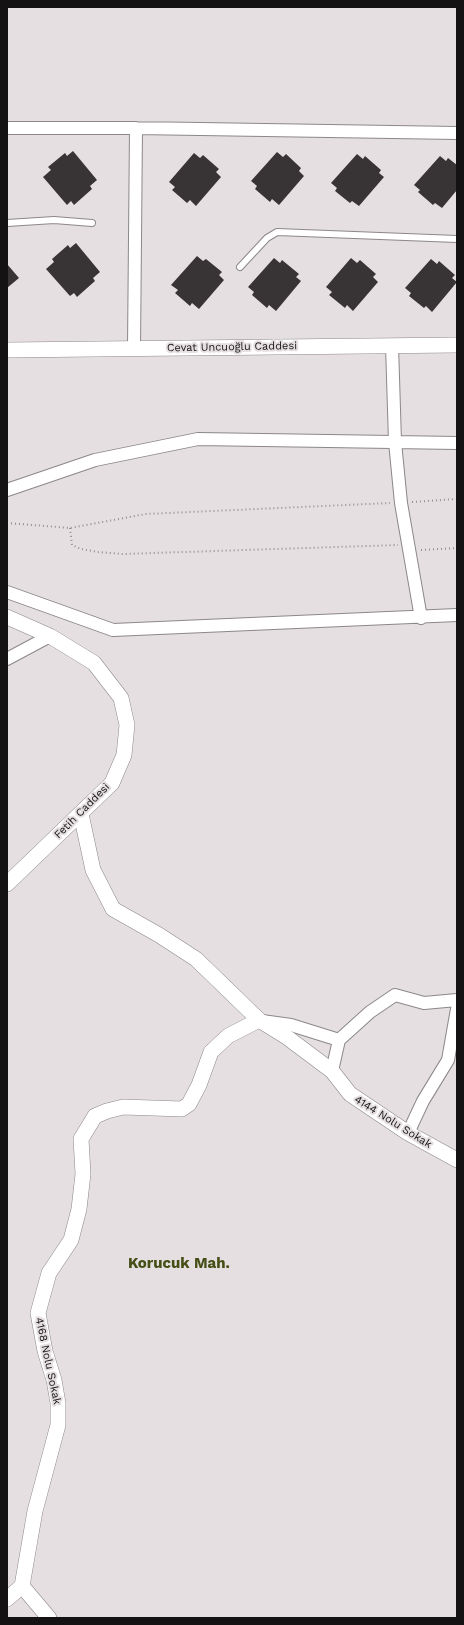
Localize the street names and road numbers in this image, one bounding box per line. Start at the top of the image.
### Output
street label: Cevat Uncuoğlu Caddesi [167,339,297,355]
street label: Fetih Caddesi [52,781,112,841]
street label: 4144 Nolu Sokak [352,1093,434,1151]
street label: 4168 Nolu Sokak [32,1316,64,1406]

